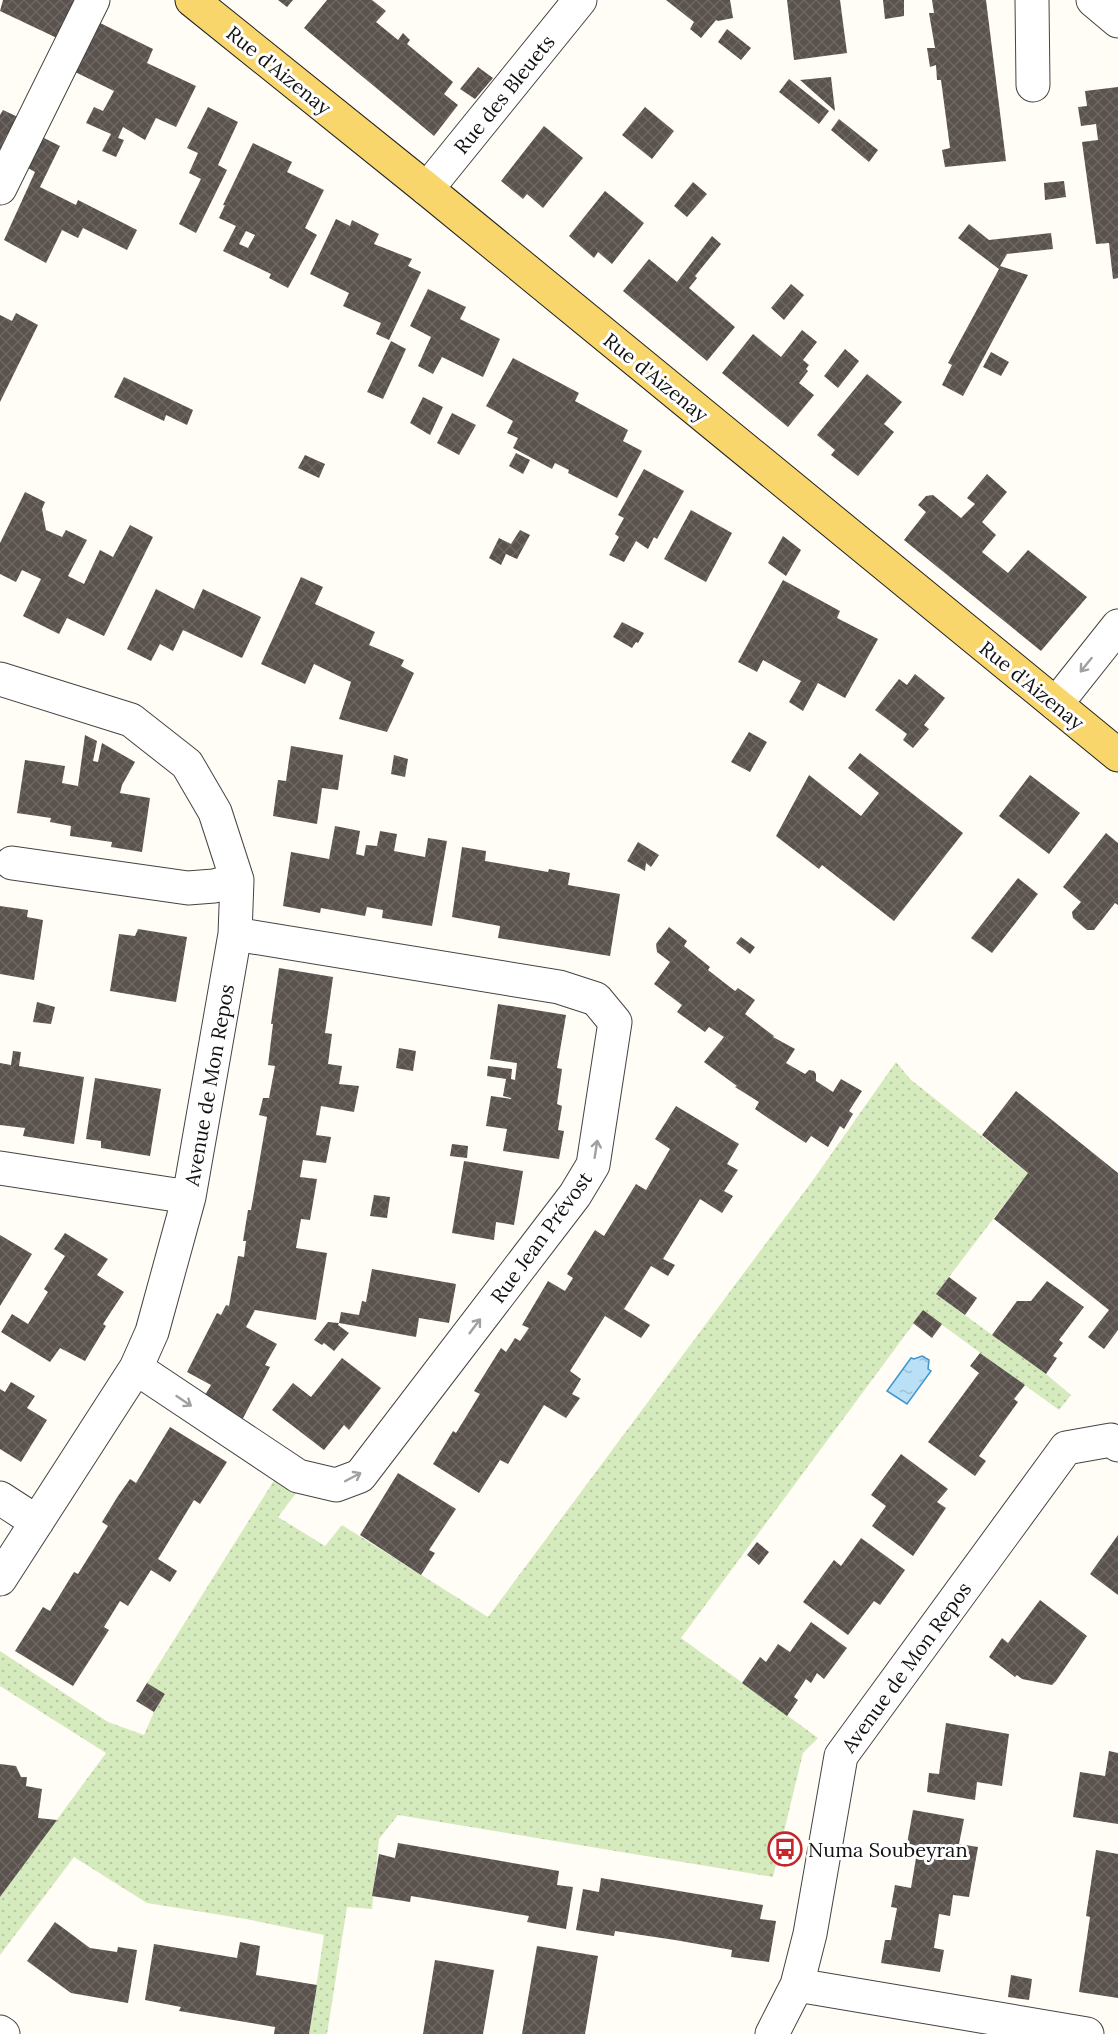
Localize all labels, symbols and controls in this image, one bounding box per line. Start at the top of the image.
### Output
street label: Rue d'Aizenay [222,20,337,120]
street label: Rue des Bleuets [448,29,560,159]
street label: Rue d'Aizenay [599,327,714,427]
street label: Rue d'Aizenay [975,635,1090,735]
one-way arrow [1080,656,1093,672]
street label: Avenue de Mon Repos [179,982,239,1189]
one-way arrow [590,1140,601,1160]
street label: Rue Jean Prévost [485,1166,597,1308]
one-way arrow [468,1318,481,1334]
one-way arrow [176,1395,192,1407]
one-way arrow [344,1471,362,1482]
street label: Avenue de Mon Repos [835,1577,976,1758]
bus stop icon: Numa Soubeyran [767,1831,803,1867]
place label: Numa Soubeyran [808,1837,968,1862]

